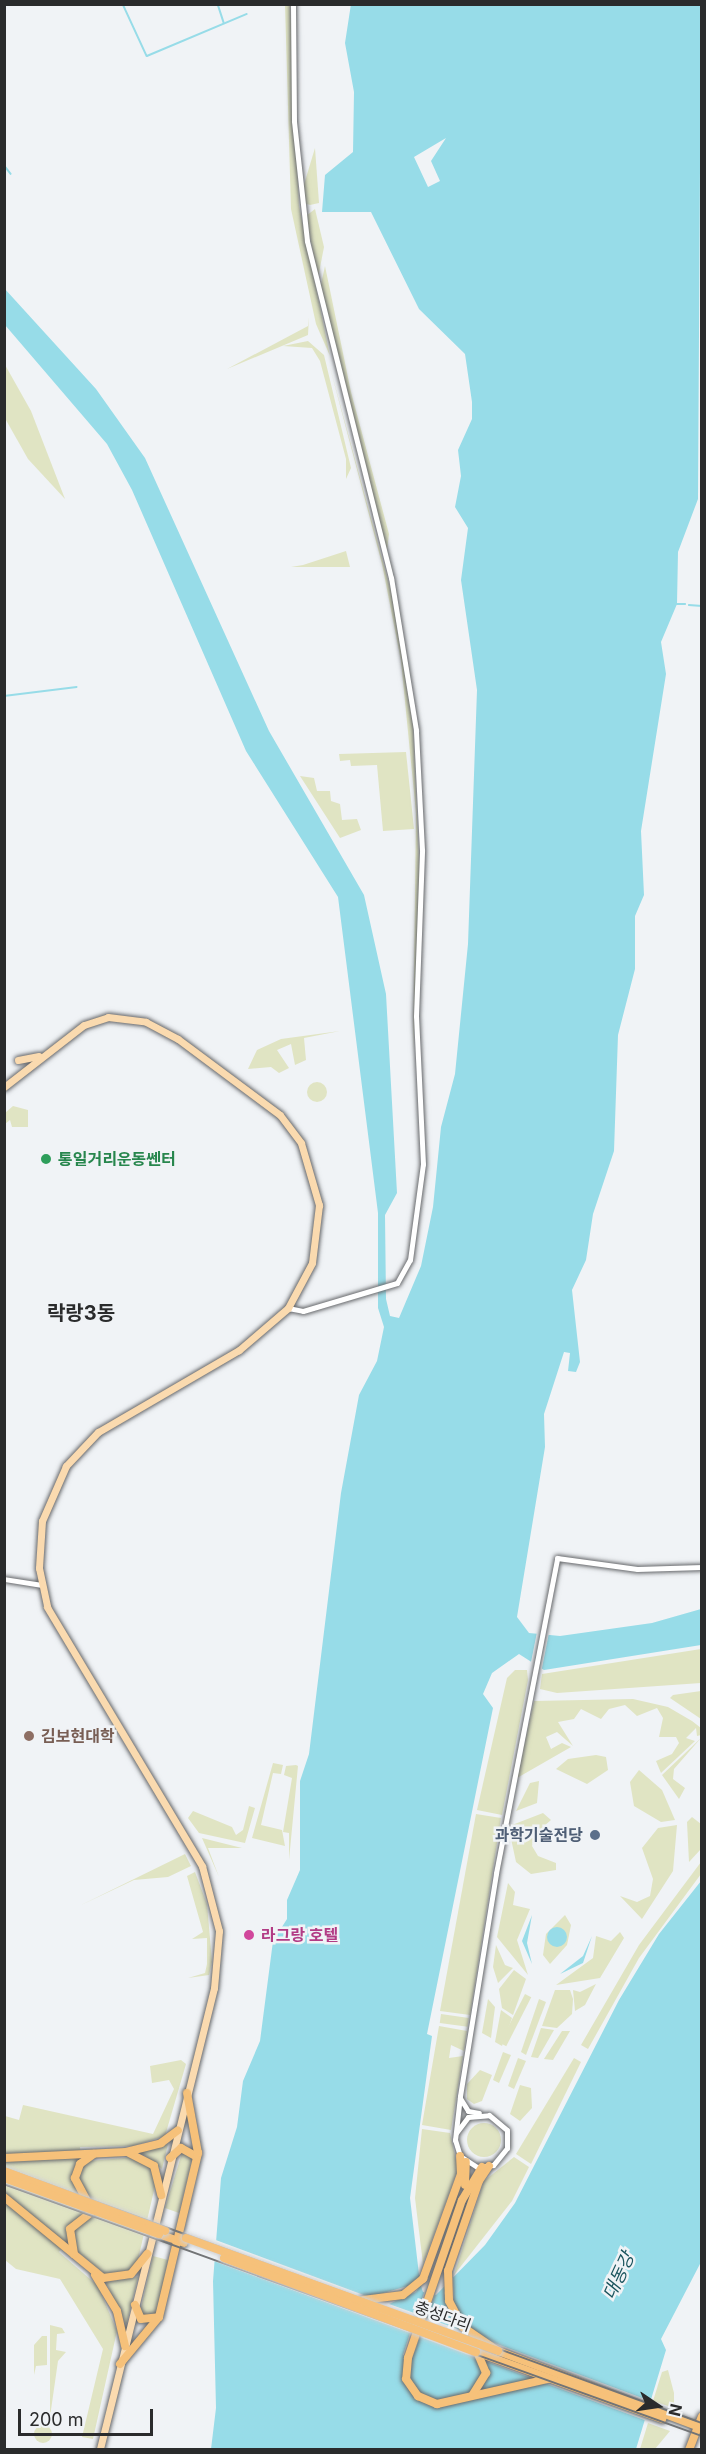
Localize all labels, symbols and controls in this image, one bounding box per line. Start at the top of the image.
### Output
place label: 통일거리운동쎈터 [58,1149,176,1169]
marker: 통일거리운동쎈터 [39,1152,53,1166]
district label: 락랑3동 [47,1301,115,1325]
place label: 김보현대학 [41,1726,115,1746]
marker: 김보현대학 [22,1729,36,1743]
place label: 과학기술전당 [495,1825,583,1845]
marker: 과학기술전당 [588,1828,602,1842]
place label: 라그랑 호텔 [261,1925,338,1945]
marker: 라그랑 호텔 [242,1928,256,1942]
water label: 대동강 [599,2249,639,2303]
street label: 충성다리 [412,2297,474,2335]
north arrow [628,2376,688,2436]
scale bar [21,2397,156,2435]
text: N [664,2402,687,2418]
text: 200 m [29,2409,84,2430]

